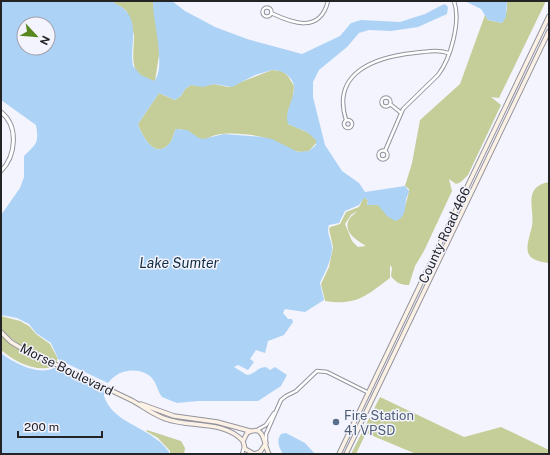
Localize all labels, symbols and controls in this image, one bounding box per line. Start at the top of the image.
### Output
north arrow [16,16,56,56]
text: N [38,34,52,47]
street label: County Road 466 [416,185,473,286]
water label: Lake Sumter [139,255,220,271]
street label: Morse Boulevard [18,340,116,398]
place label: Fire Station 41 VPSD [344,408,414,438]
scale bar [18,413,102,439]
marker: Fire Station 41 VPSD [331,417,341,427]
text: 200 m [24,420,59,434]

